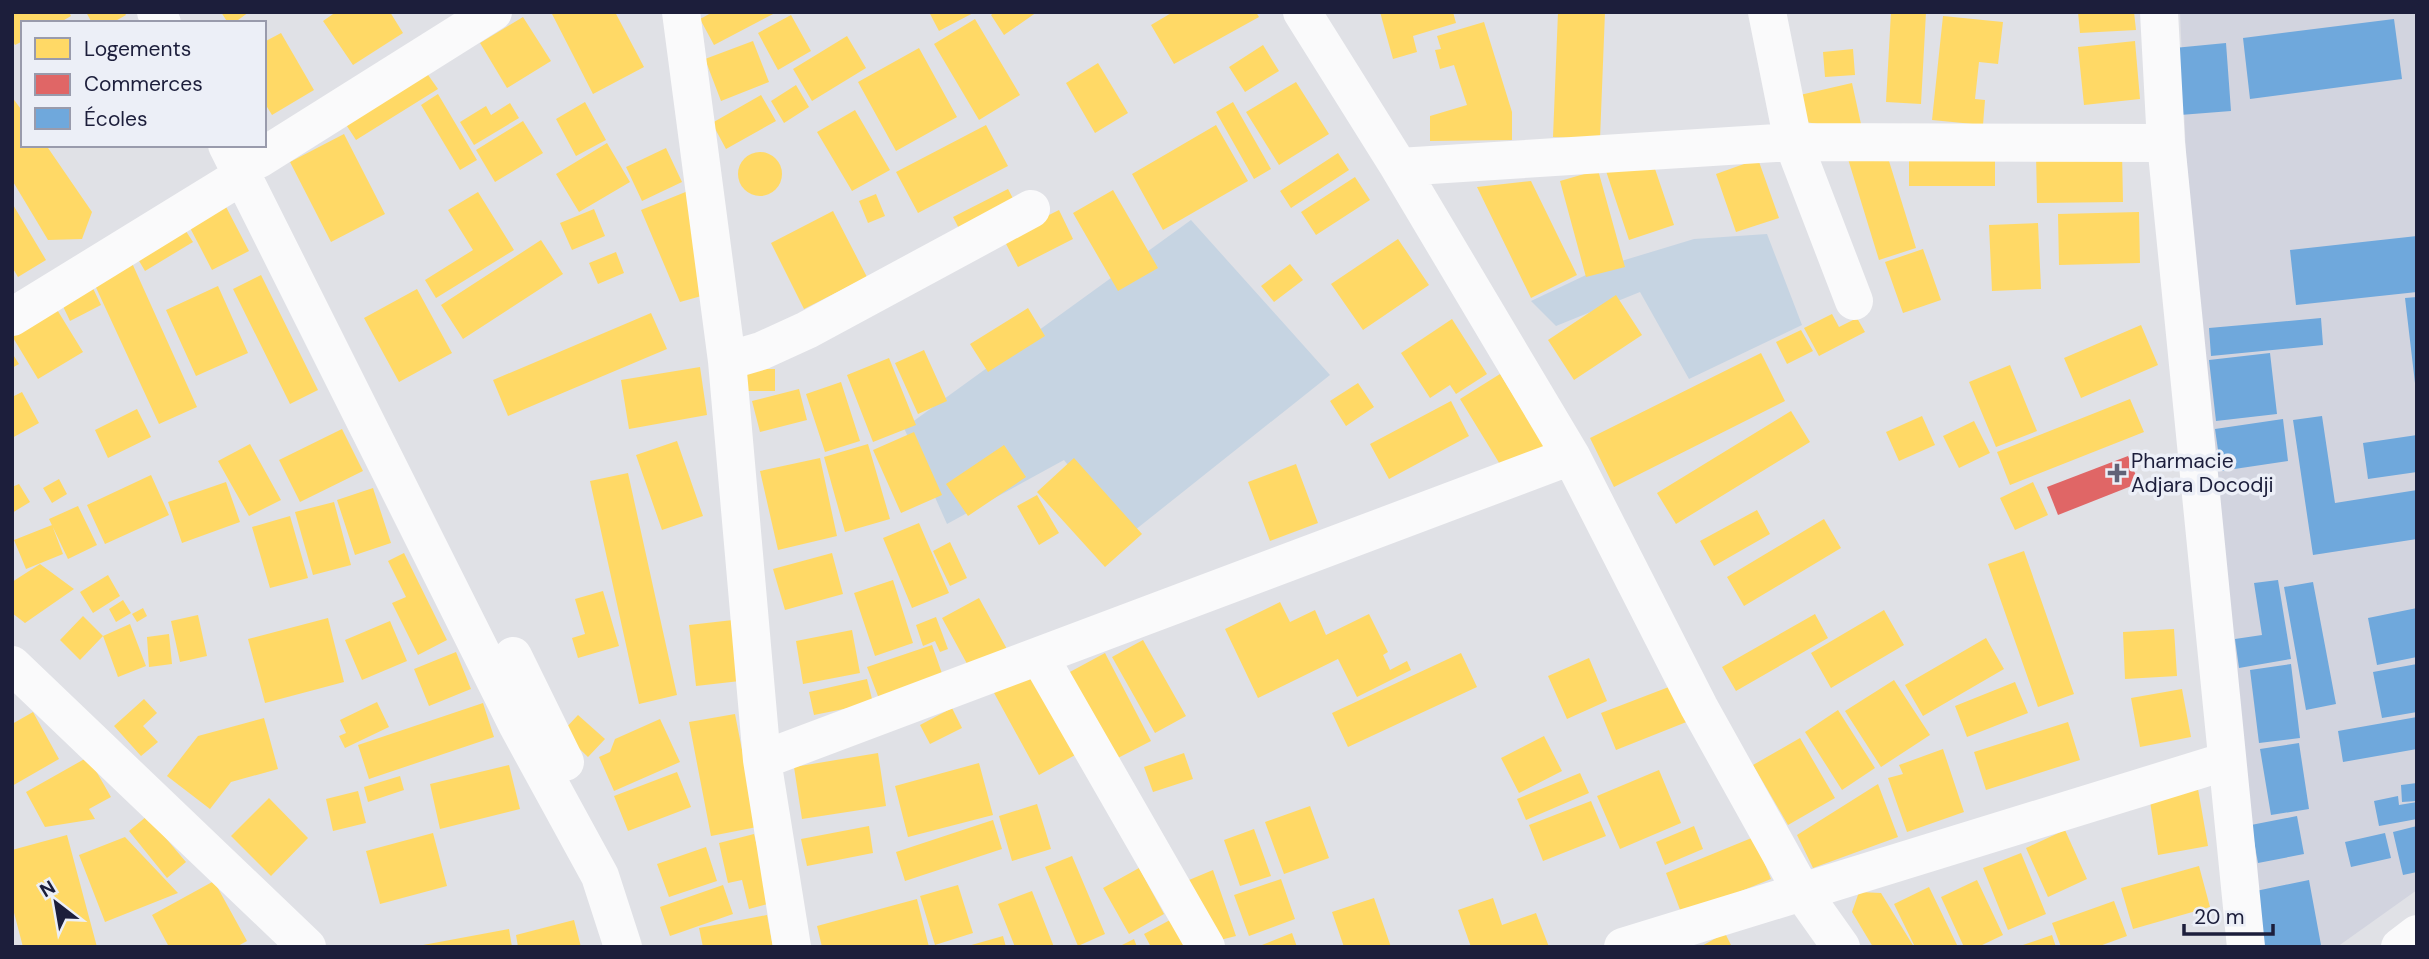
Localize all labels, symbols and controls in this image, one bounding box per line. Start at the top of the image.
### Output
legend [21,21,266,147]
text: Logements [84,35,191,63]
text: Commerces [84,70,203,98]
text: Écoles [84,105,147,133]
place label: Pharmacie Adjara Docodji [2131,447,2274,499]
marker: Pharmacie Adjara Docodji [2109,465,2125,481]
north arrow [21,868,91,938]
text: N [35,875,60,903]
scale bar [2184,892,2273,936]
text: 20 m [2194,903,2245,931]

